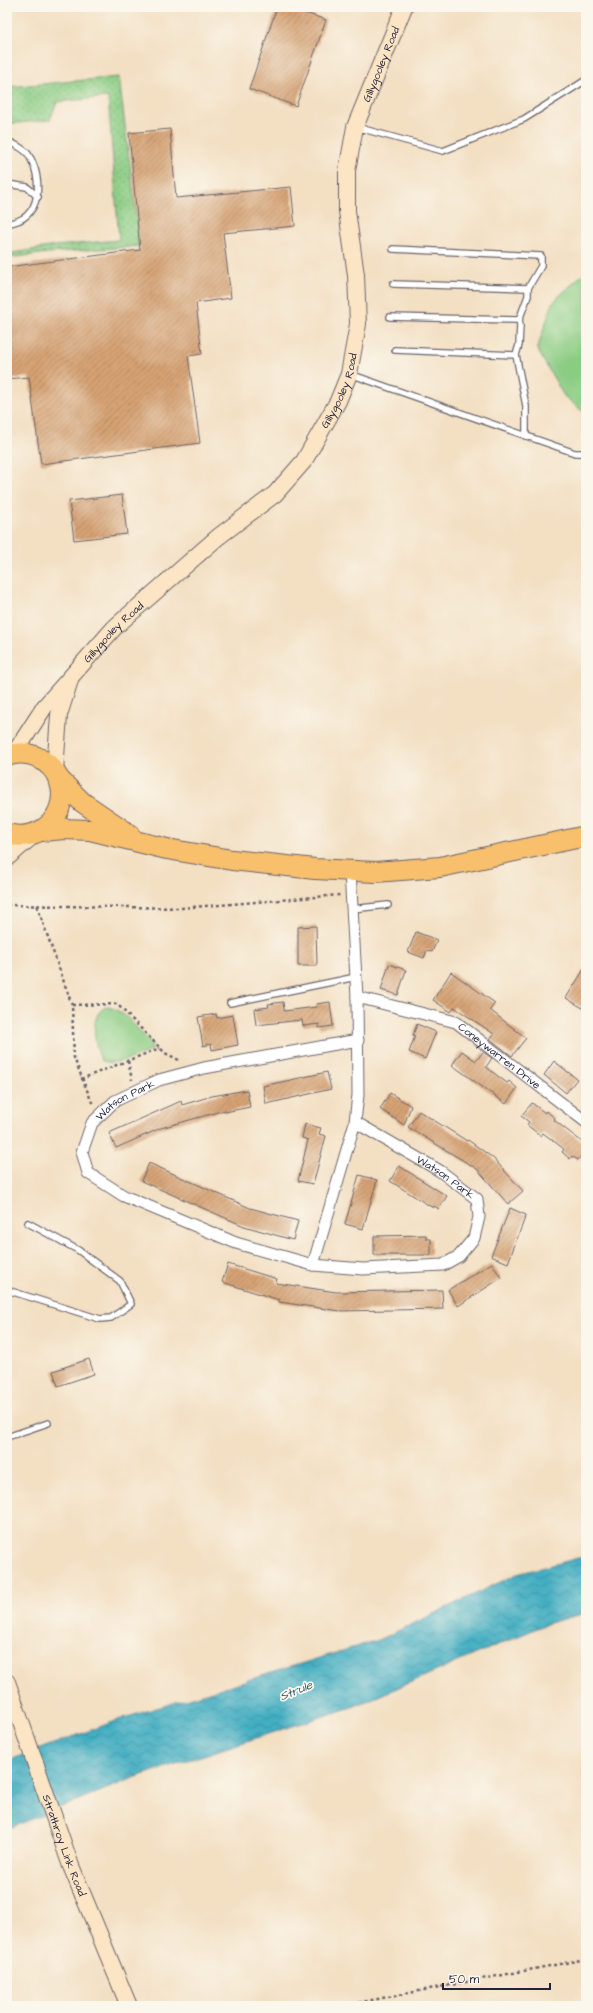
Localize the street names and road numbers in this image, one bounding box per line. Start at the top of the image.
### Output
street label: Gillygooley Road [359,24,403,104]
street label: Gillygooley Road [317,351,360,431]
street label: Gillygooley Road [80,598,147,666]
street label: Coneywarren Drive [455,1019,544,1092]
street label: Watson Park [92,1076,157,1123]
street label: Watson Park [414,1152,478,1202]
street label: Strathroy Link Road [39,1792,90,1899]

